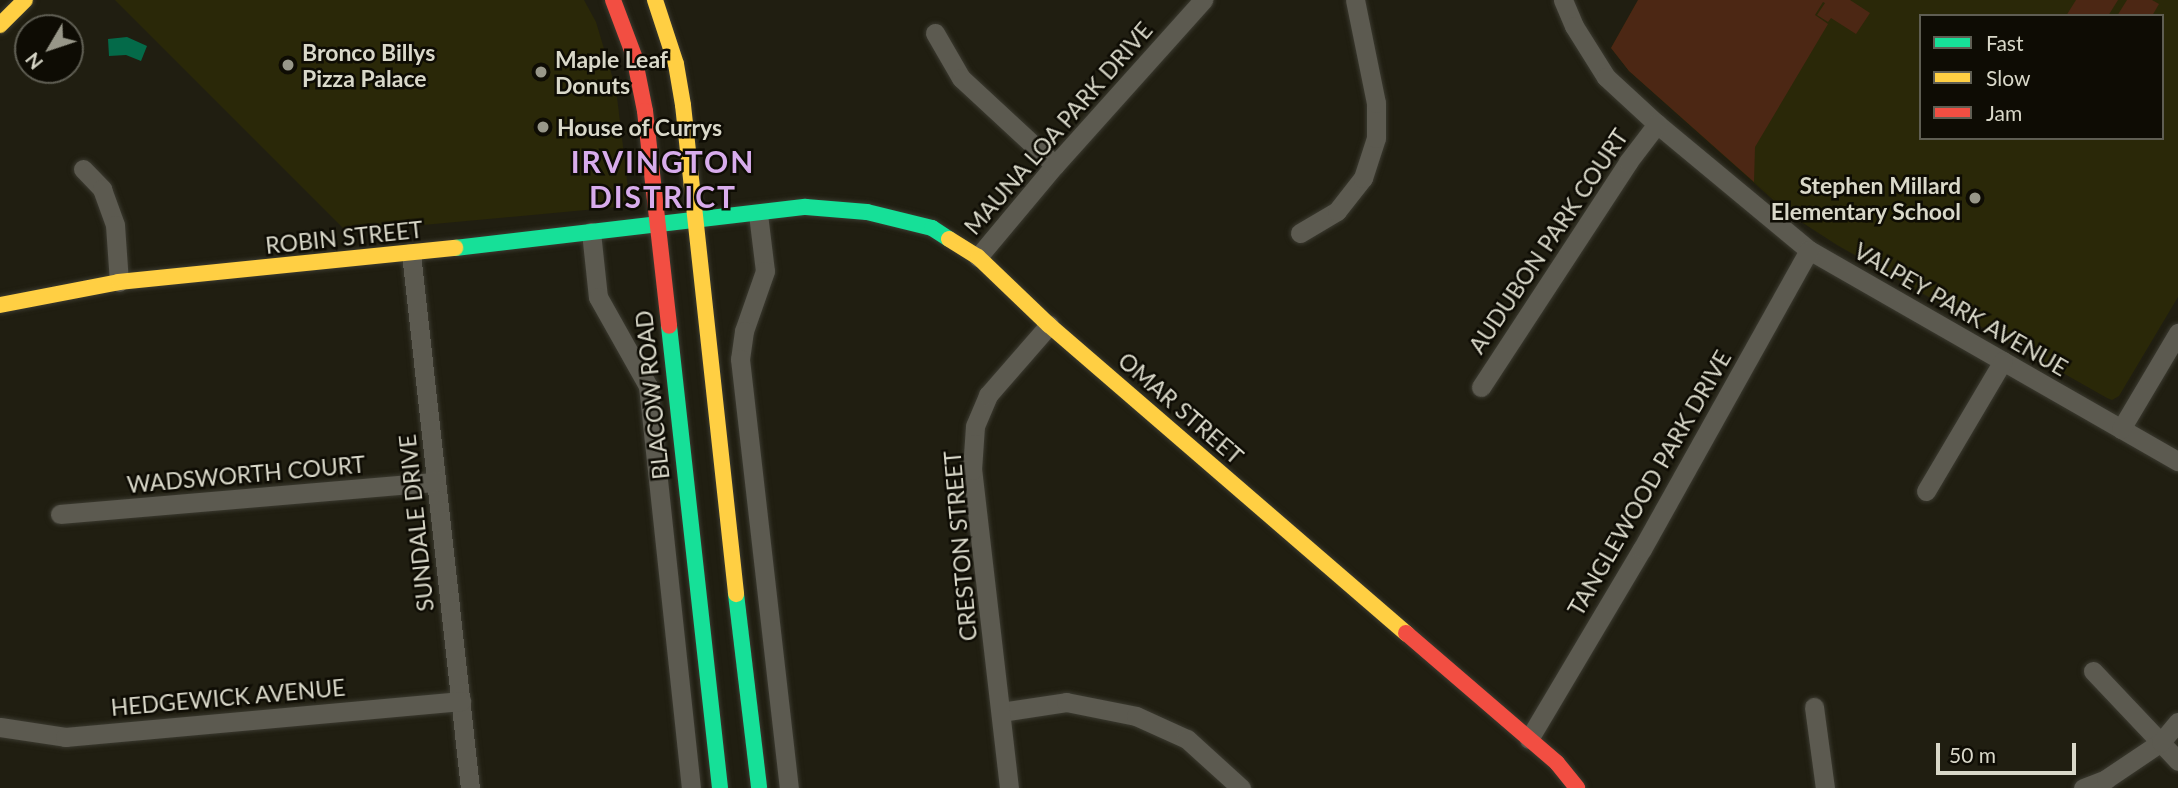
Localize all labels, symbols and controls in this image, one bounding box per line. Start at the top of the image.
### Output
north arrow [14,14,84,84]
legend [1919,14,2164,140]
street label: MAUNA LOA PARK DRIVE [958,16,1158,240]
text: Fast [1986,30,2023,55]
place label: Bronco Billys Pizza Palace [302,38,435,92]
place label: Maple Leaf Donuts [555,45,668,99]
text: N [20,48,47,74]
marker: Bronco Billys Pizza Palace [280,57,296,73]
marker: Maple Leaf Donuts [533,64,549,80]
text: Slow [1986,65,2030,90]
text: Jam [1986,100,2022,125]
place label: House of Currys [557,113,722,141]
marker: House of Currys [535,119,551,135]
street label: AUDUBON PARK COURT [1463,124,1633,358]
district label: IRVINGTON DISTRICT [572,143,754,214]
place label: Stephen Millard Elementary School [1770,171,1961,225]
marker: Stephen Millard Elementary School [1967,190,1983,206]
street label: ROBIN STREET [264,215,424,259]
street label: VALPEY PARK AVENUE [1849,236,2073,382]
street label: BLACOW ROAD [629,309,675,481]
street label: TANGLEWOOD PARK DRIVE [1562,345,1736,621]
street label: OMAR STREET [1113,346,1249,470]
street label: SUNDALE DRIVE [393,433,439,613]
street label: WADSWORTH COURT [126,450,366,498]
street label: CRESTON STREET [938,450,982,642]
street label: HEDGEWICK AVENUE [109,673,347,721]
scale bar [1940,728,2080,772]
text: 50 m [1949,742,1996,767]

